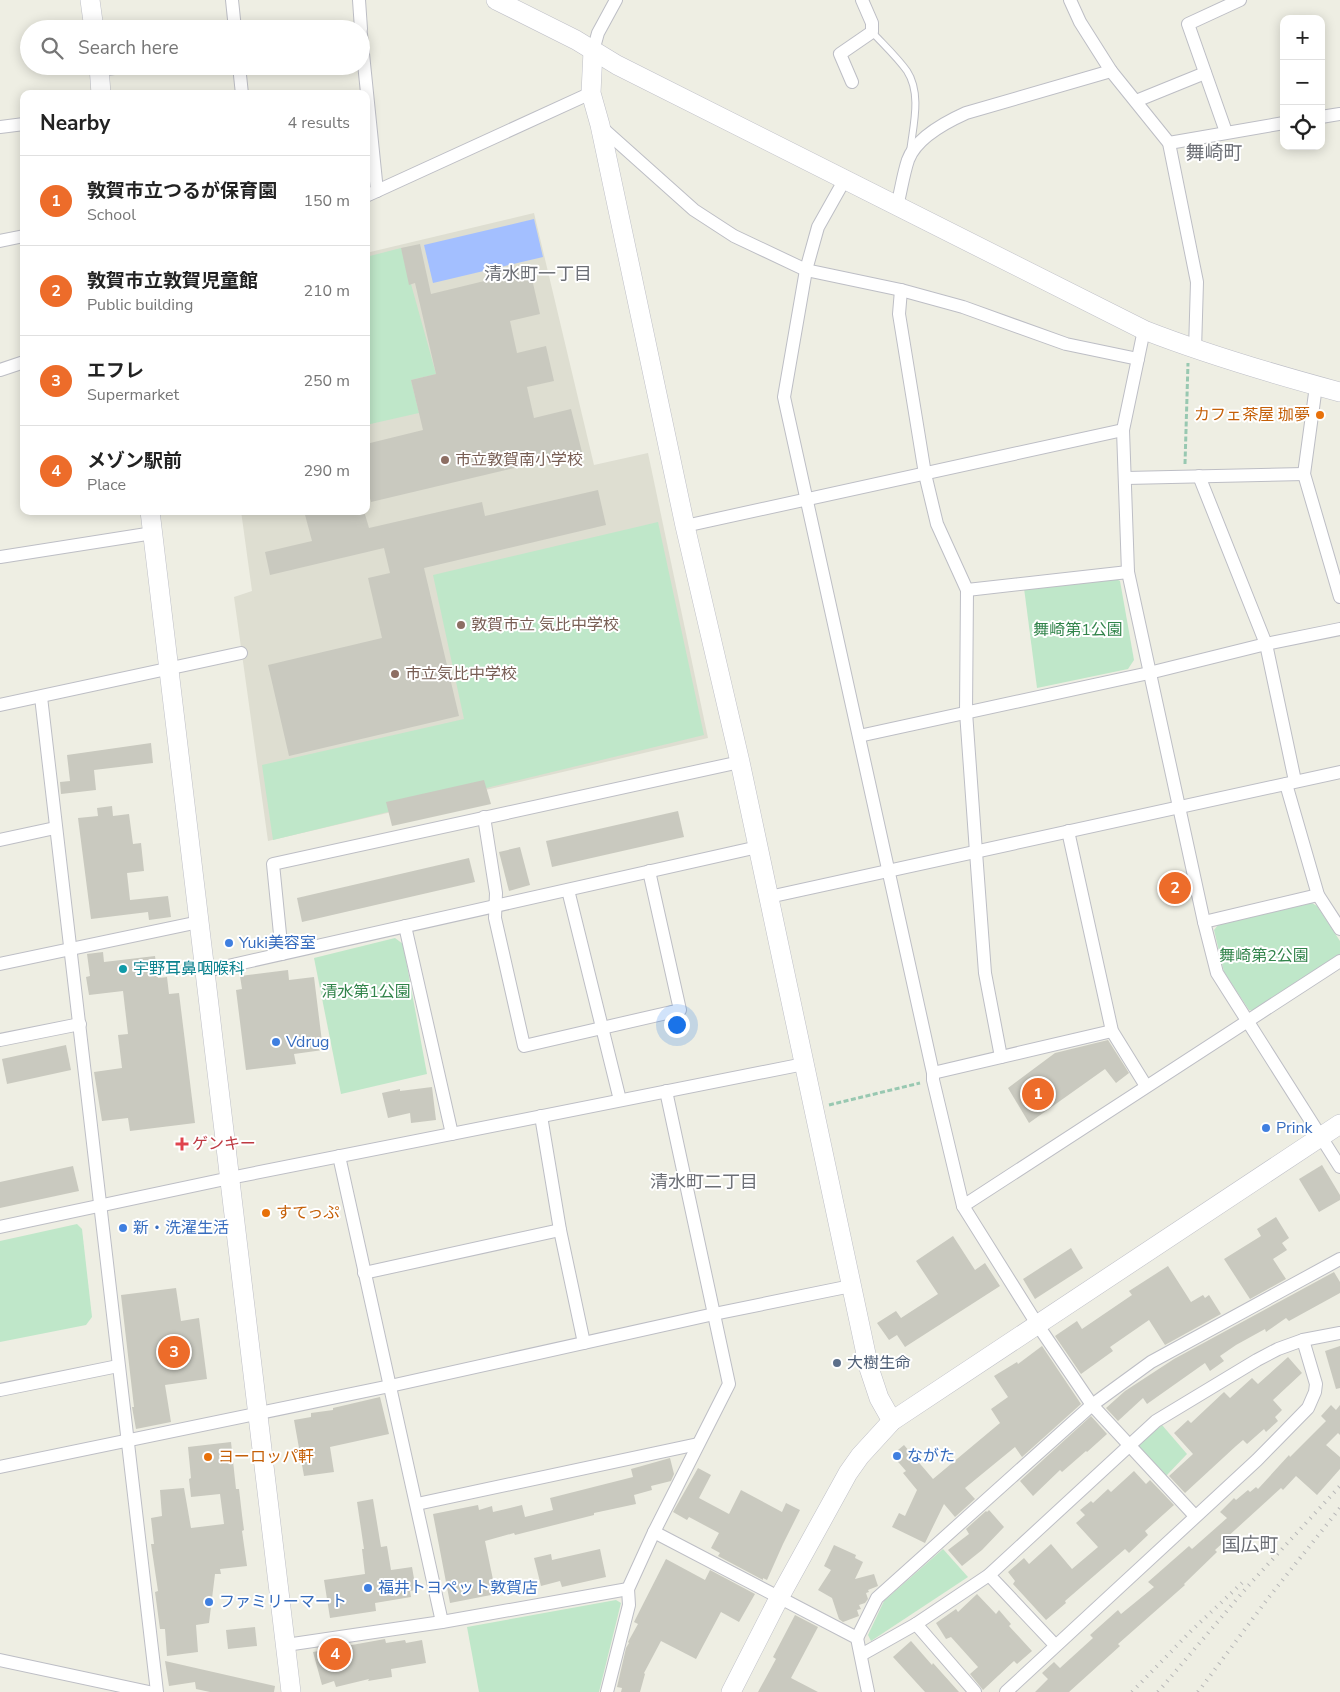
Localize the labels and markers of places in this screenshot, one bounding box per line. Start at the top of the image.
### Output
place label: カフェ茶屋 珈夢 [1194,404,1310,426]
marker: カフェ茶屋 珈夢 [1314,409,1326,421]
place label: 市立敦賀南小学校 [455,449,583,471]
marker: 市立敦賀南小学校 [439,454,451,466]
place label: 敦賀市立 気比中学校 [471,614,619,636]
marker: 敦賀市立 気比中学校 [455,619,467,631]
place label: 市立気比中学校 [405,663,517,685]
marker: 市立気比中学校 [389,668,401,680]
pin: 2 [1159,869,1191,907]
place label: Yuki美容室 [238,932,316,954]
marker: Yuki美容室 [223,937,235,949]
place label: 宇野耳鼻咽喉科 [133,958,245,980]
marker: 宇野耳鼻咽喉科 [117,963,129,975]
place label: Vdrug [285,1031,330,1053]
marker: Vdrug [270,1036,282,1048]
pin: 1 [1022,1075,1054,1113]
place label: Prink [1276,1117,1313,1139]
marker: Prink [1260,1122,1272,1134]
place label: ゲンキー [192,1133,256,1155]
marker: ゲンキー [176,1138,188,1150]
place label: すてっぷ [276,1202,339,1224]
marker: すてっぷ [260,1207,272,1219]
place label: 新・洗濯生活 [133,1217,229,1239]
marker: 新・洗濯生活 [117,1222,129,1234]
pin: 3 [158,1333,190,1371]
place label: 大樹生命 [847,1352,911,1374]
marker: 大樹生命 [831,1357,843,1369]
place label: ながた [907,1445,955,1467]
place label: ヨーロッパ軒 [218,1446,314,1468]
marker: ながた [891,1450,903,1462]
marker: ヨーロッパ軒 [202,1451,214,1463]
place label: 福井トヨペット敦賀店 [378,1577,538,1599]
marker: 福井トヨペット敦賀店 [362,1582,374,1594]
place label: ファミリーマート [219,1591,347,1613]
marker: ファミリーマート [203,1596,215,1608]
pin: 4 [319,1635,351,1673]

